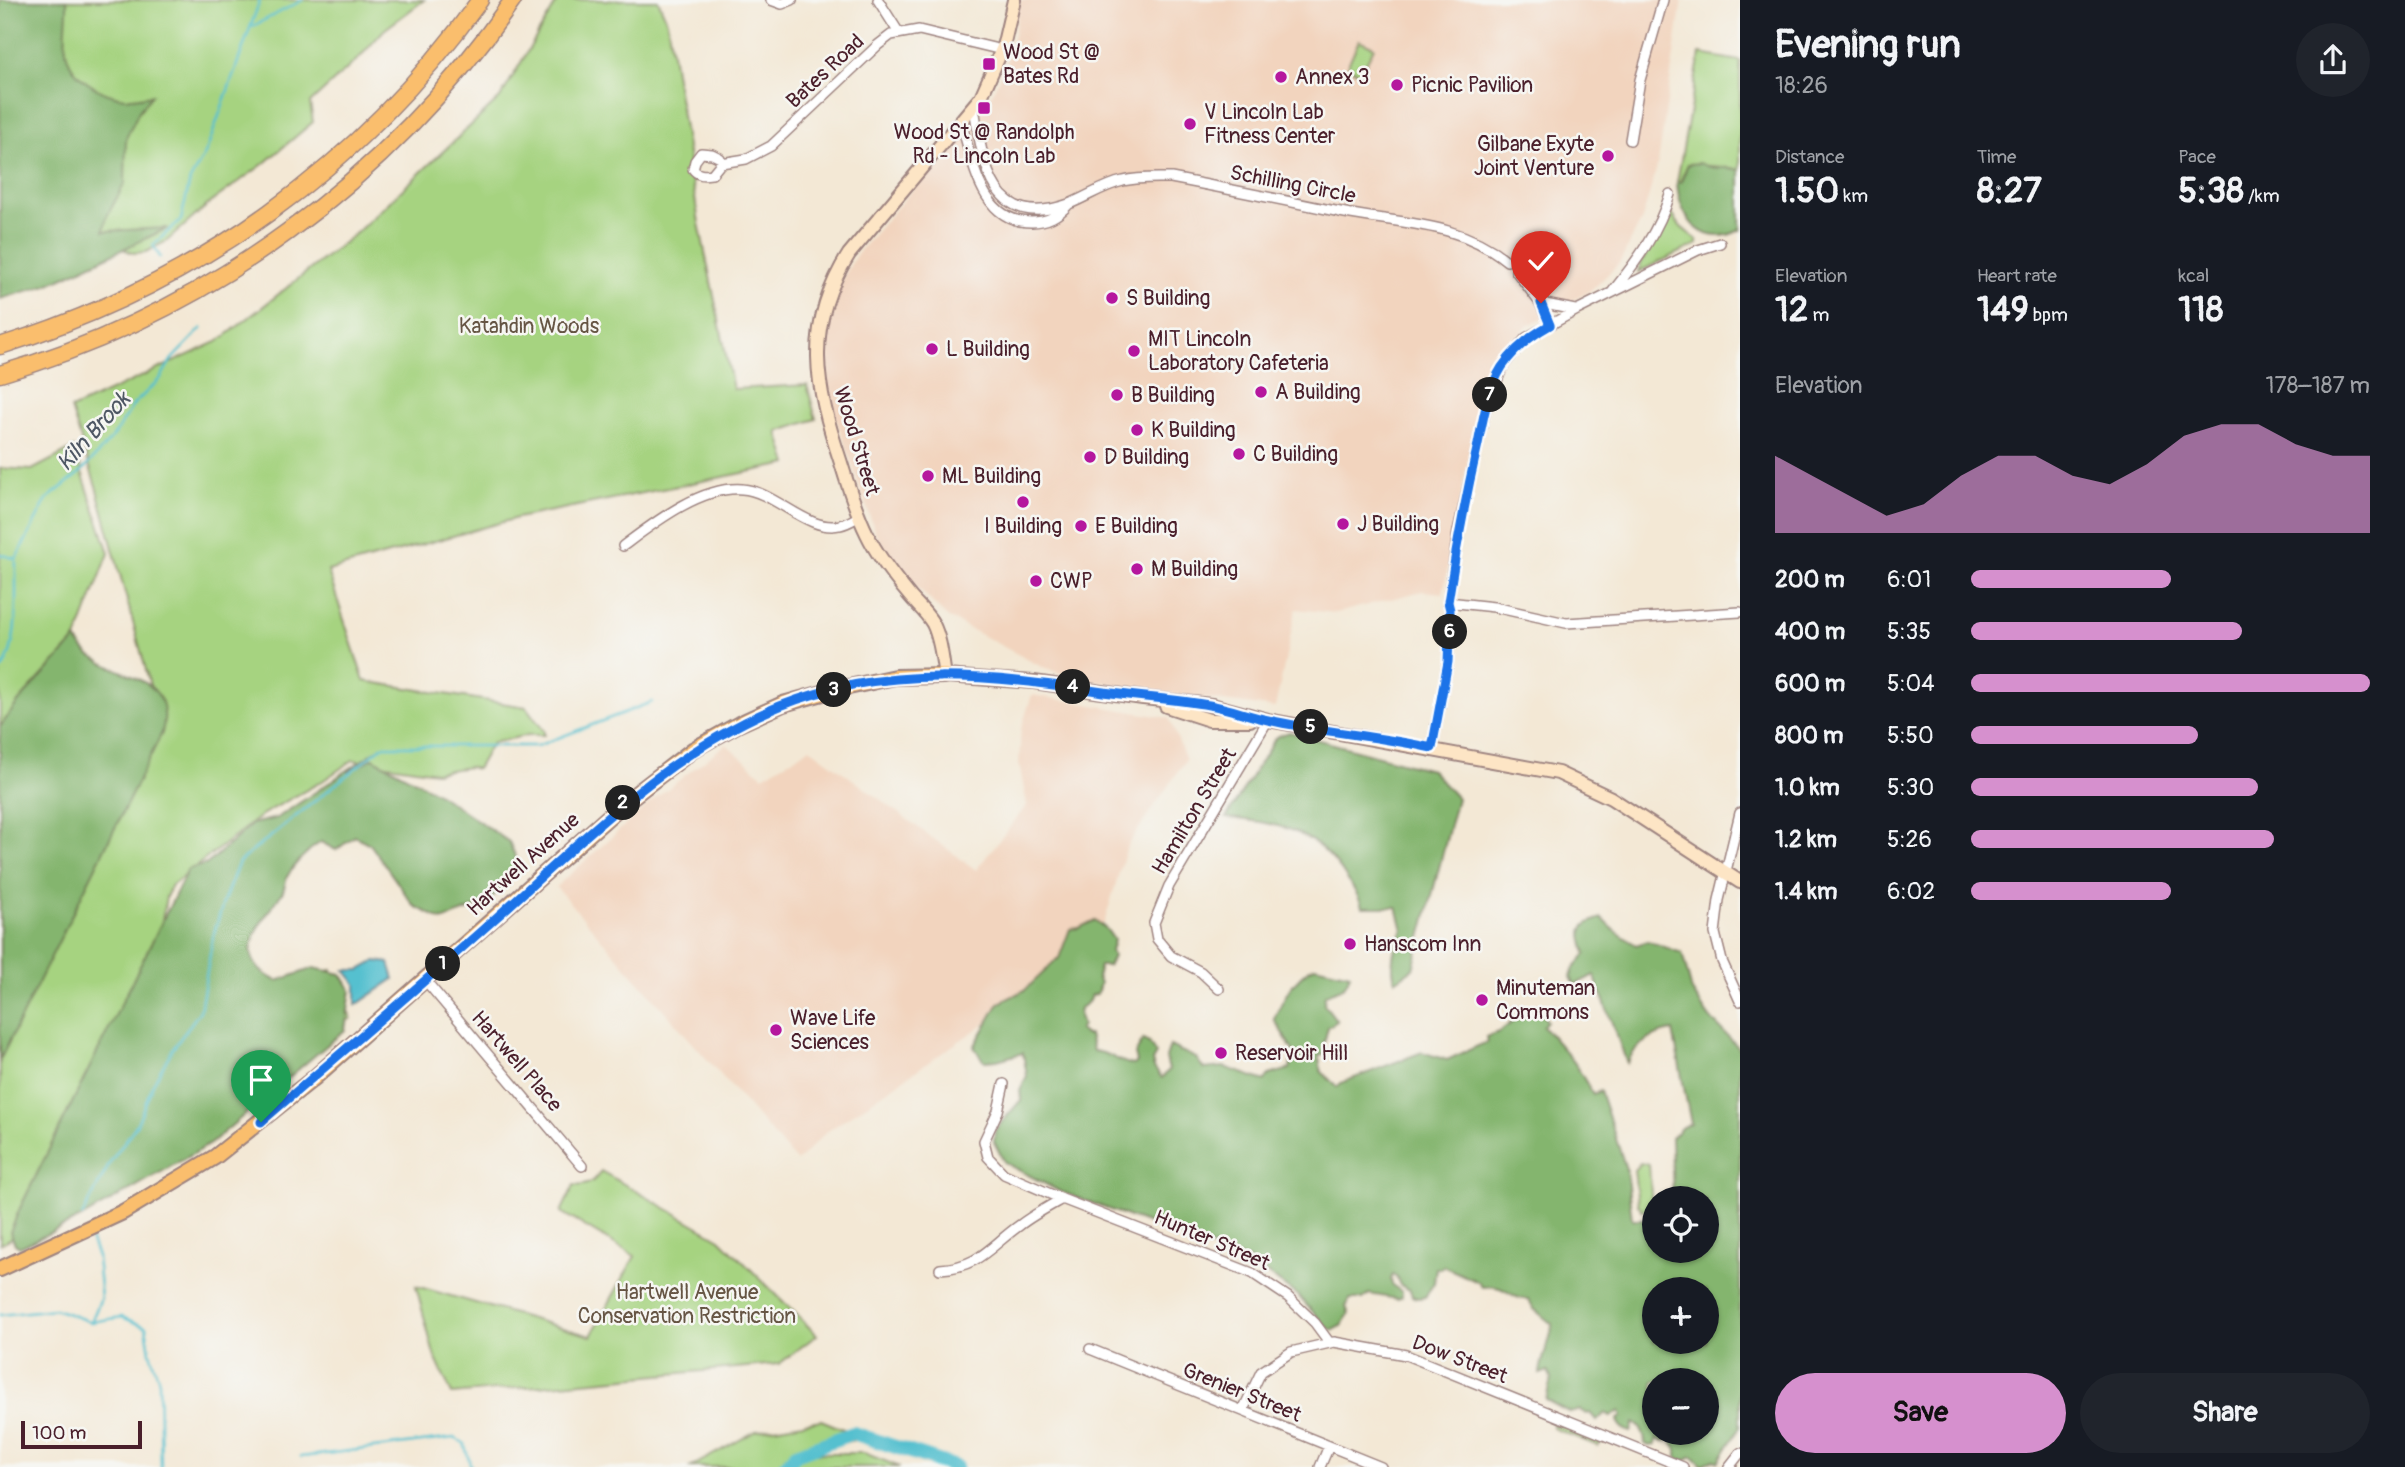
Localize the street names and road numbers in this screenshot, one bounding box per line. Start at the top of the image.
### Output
street label: Bates Road [781,28,870,114]
street label: Schilling Circle [1228,159,1359,210]
street label: Wood Street [827,383,886,499]
street label: Hamilton Street [1146,742,1243,880]
street label: Hartwell Avenue [461,806,586,922]
street label: Hartwell Place [465,1005,568,1118]
street label: Hunter Street [1150,1204,1274,1277]
street label: Dow Street [1408,1329,1512,1390]
street label: Grenier Street [1178,1356,1306,1429]

